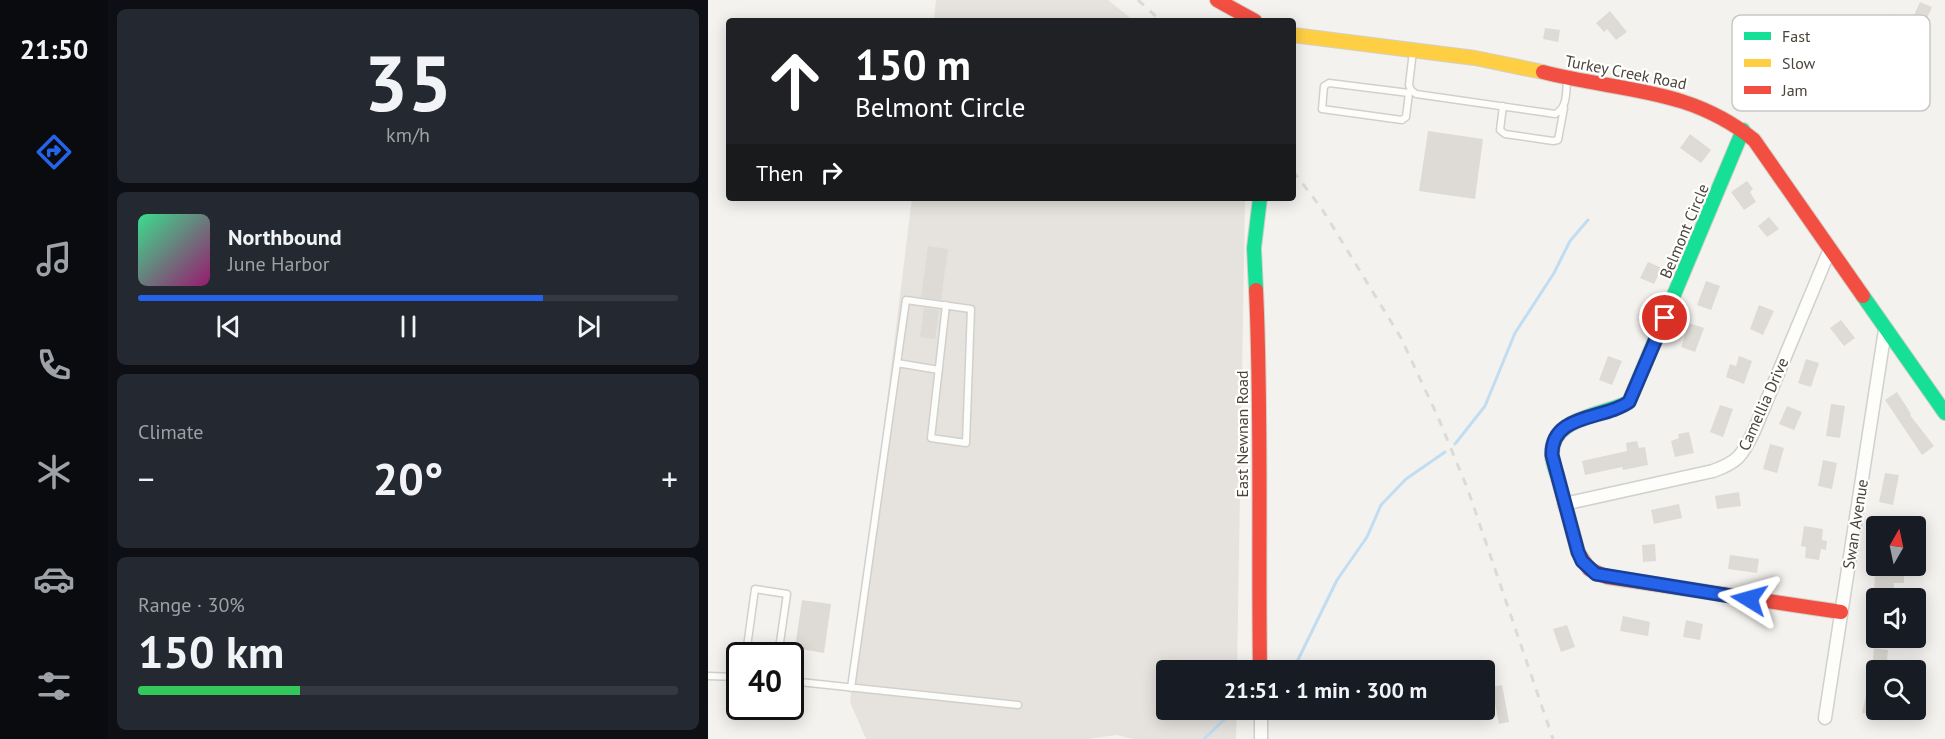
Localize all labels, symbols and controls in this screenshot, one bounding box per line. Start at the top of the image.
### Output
legend [1732,15,1930,111]
text: Fast [1782,26,1811,46]
text: 21:50 [20,32,88,66]
text: 35 [364,32,452,133]
text: 150 m [855,37,971,92]
icon: ahead [756,42,834,120]
street label: Turkey Creek Road [1564,50,1688,94]
text: Slow [1782,53,1816,73]
text: Jam [1781,80,1808,100]
text: Belmont Circle [855,90,1026,124]
text: km/h [386,122,430,148]
icon: directions [33,131,75,173]
icon: right [815,156,848,189]
text: Then [756,159,803,187]
street label: Belmont Circle [1655,181,1713,281]
text: Northbound [228,223,342,251]
icon: music [33,238,75,280]
text: June Harbor [228,251,330,277]
pin [1639,292,1690,343]
icon: arrive [1648,301,1681,334]
icon: previous [212,310,245,343]
icon: pause [392,310,425,343]
icon: next [572,310,605,343]
icon: phone [33,344,75,386]
street label: Camellia Drive [1734,354,1792,454]
street label: East Newnan Road [1232,370,1252,498]
text: Climate [138,419,204,445]
text: 20° [373,449,443,507]
icon: climate [33,451,75,493]
text: − [138,457,155,500]
text: + [661,457,678,500]
street label: Swan Avenue [1838,478,1872,570]
north arrow [1866,516,1926,576]
map controls [1866,516,1926,720]
icon: car [33,558,75,600]
position arrow [1717,567,1781,631]
button: sound [1866,588,1926,648]
text: Range · 30% [138,592,245,618]
text: 150 km [138,622,284,680]
speed limit sign: 40 [726,642,804,720]
button: search [1866,660,1926,720]
icon: filters [33,665,75,707]
text: 21:51 · 1 min · 300 m [1224,676,1427,704]

